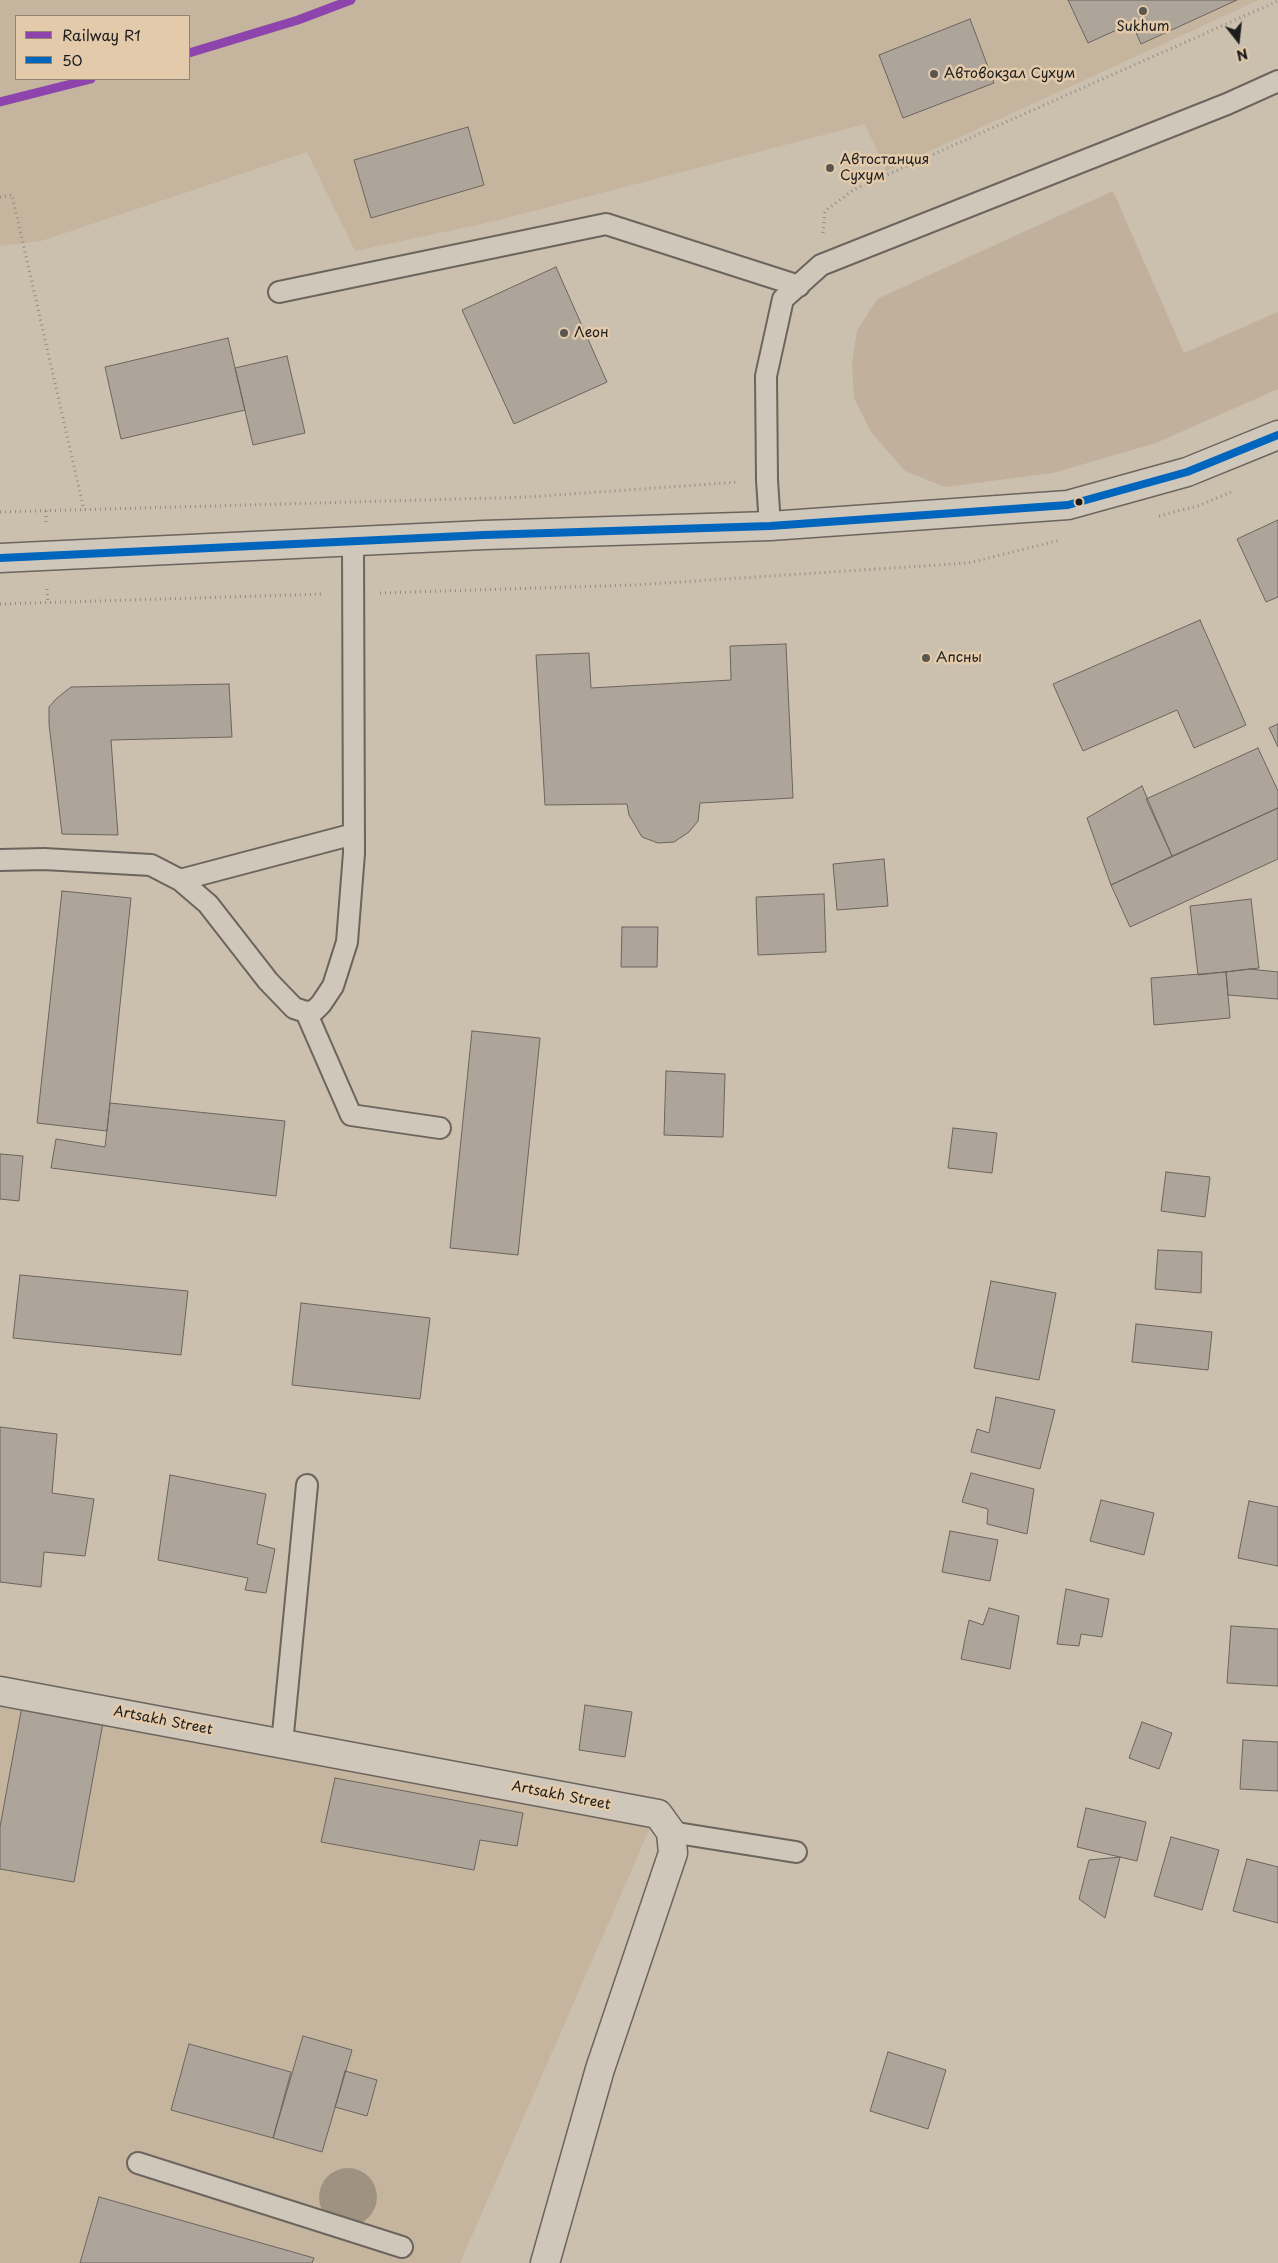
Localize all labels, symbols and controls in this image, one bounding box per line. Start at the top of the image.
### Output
marker: Sukhum [1137,5,1149,17]
legend [15,15,190,80]
north arrow [1213,15,1263,65]
place label: Sukhum [1116,19,1170,35]
text: Railway R1 [62,23,141,46]
text: N [1234,43,1250,67]
text: 50 [62,48,83,71]
place label: Автовокзал Сухум [944,66,1075,82]
marker: Автовокзал Сухум [928,68,940,80]
place label: Автостанция Сухум [840,152,929,184]
marker: Автостанция Сухум [824,162,836,174]
place label: Леон [574,325,609,341]
marker: Леон [558,327,570,339]
unlabelled marker [1074,497,1084,507]
place label: Апсны [936,650,982,666]
marker: Апсны [920,652,932,664]
street label: Artsakh Street [112,1703,214,1739]
street label: Artsakh Street [510,1778,612,1814]

